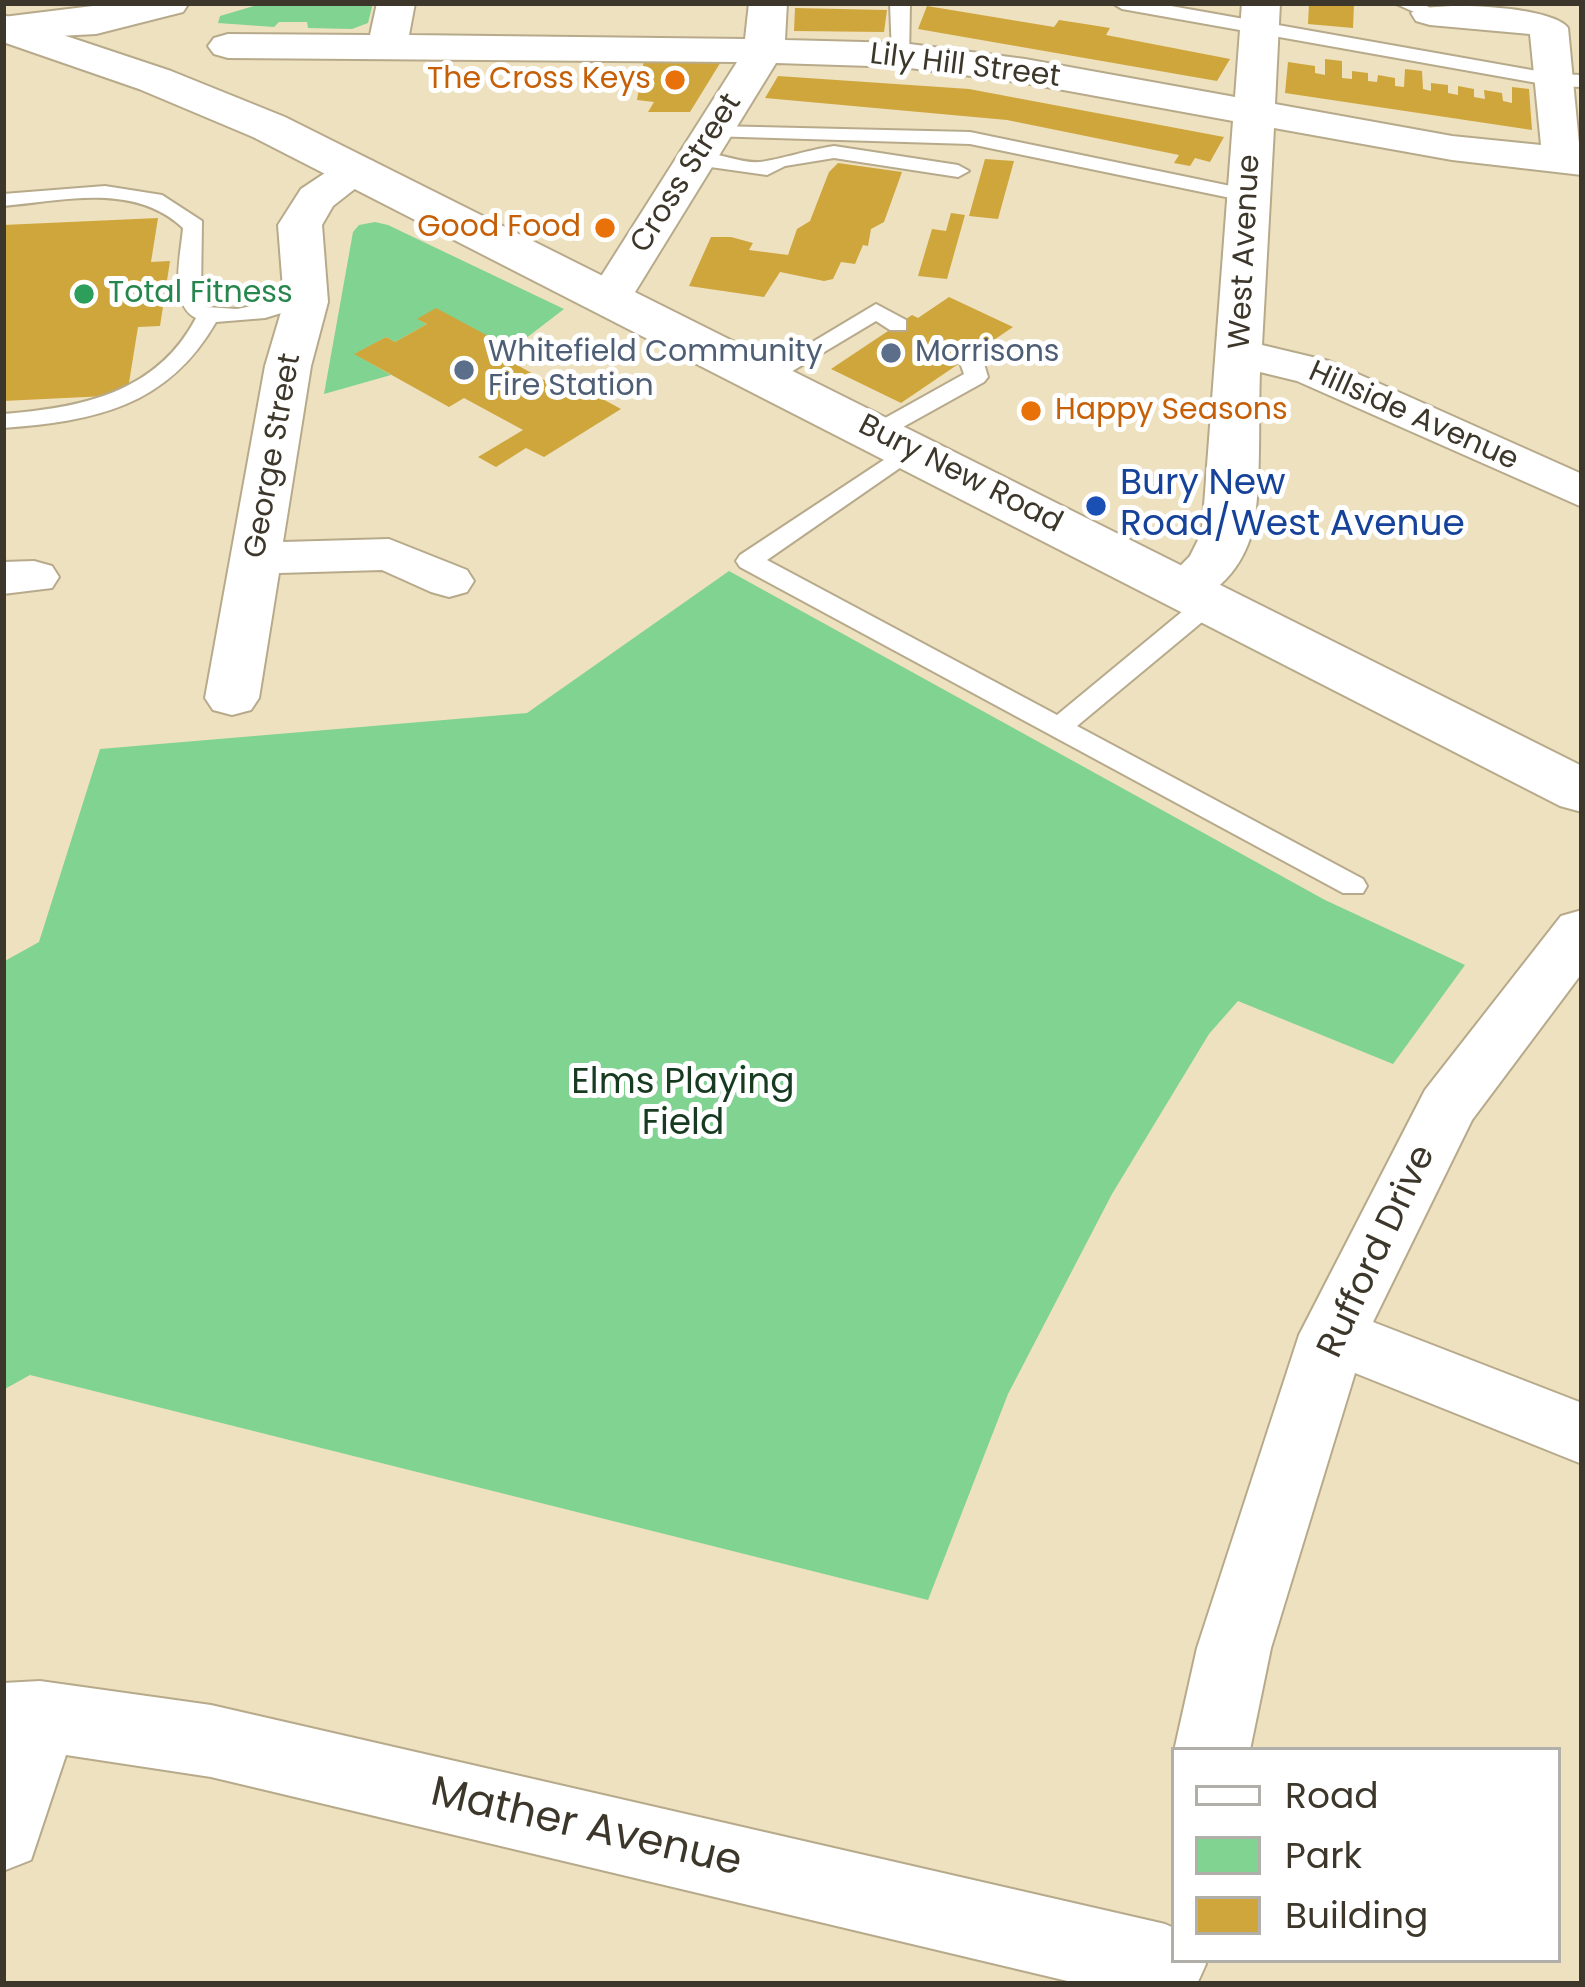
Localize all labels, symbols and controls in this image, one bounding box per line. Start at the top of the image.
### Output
street label: Lily Hill Street [868,37,1062,97]
place label: The Cross Keys [427,62,651,98]
marker: The Cross Keys [662,67,688,93]
street label: Cross Street [624,88,750,260]
street label: West Avenue [1223,154,1269,350]
place label: Good Food [417,210,581,246]
marker: Good Food [592,215,618,241]
place label: Total Fitness [108,276,293,312]
marker: Total Fitness [71,281,97,307]
place label: Whitefield Community Fire Station [488,335,823,406]
place label: Morrisons [915,335,1060,371]
marker: Morrisons [878,340,904,366]
street label: George Street [238,351,310,561]
street label: Hillside Avenue [1303,355,1523,479]
marker: Whitefield Community Fire Station [451,357,477,383]
place label: Happy Seasons [1055,393,1288,429]
marker: Happy Seasons [1018,398,1044,424]
street label: Bury New Road [852,408,1068,542]
place label: Bury New Road/West Avenue [1120,463,1465,548]
marker: Bury New Road/West Avenue [1083,493,1109,519]
park label: Elms Playing Field [571,1062,795,1147]
street label: Rufford Drive [1310,1139,1446,1365]
legend [1171,1747,1561,1963]
street label: Mather Avenue [426,1769,746,1889]
text: Road [1285,1770,1379,1821]
text: Park [1285,1830,1362,1881]
text: Building [1285,1890,1428,1941]

